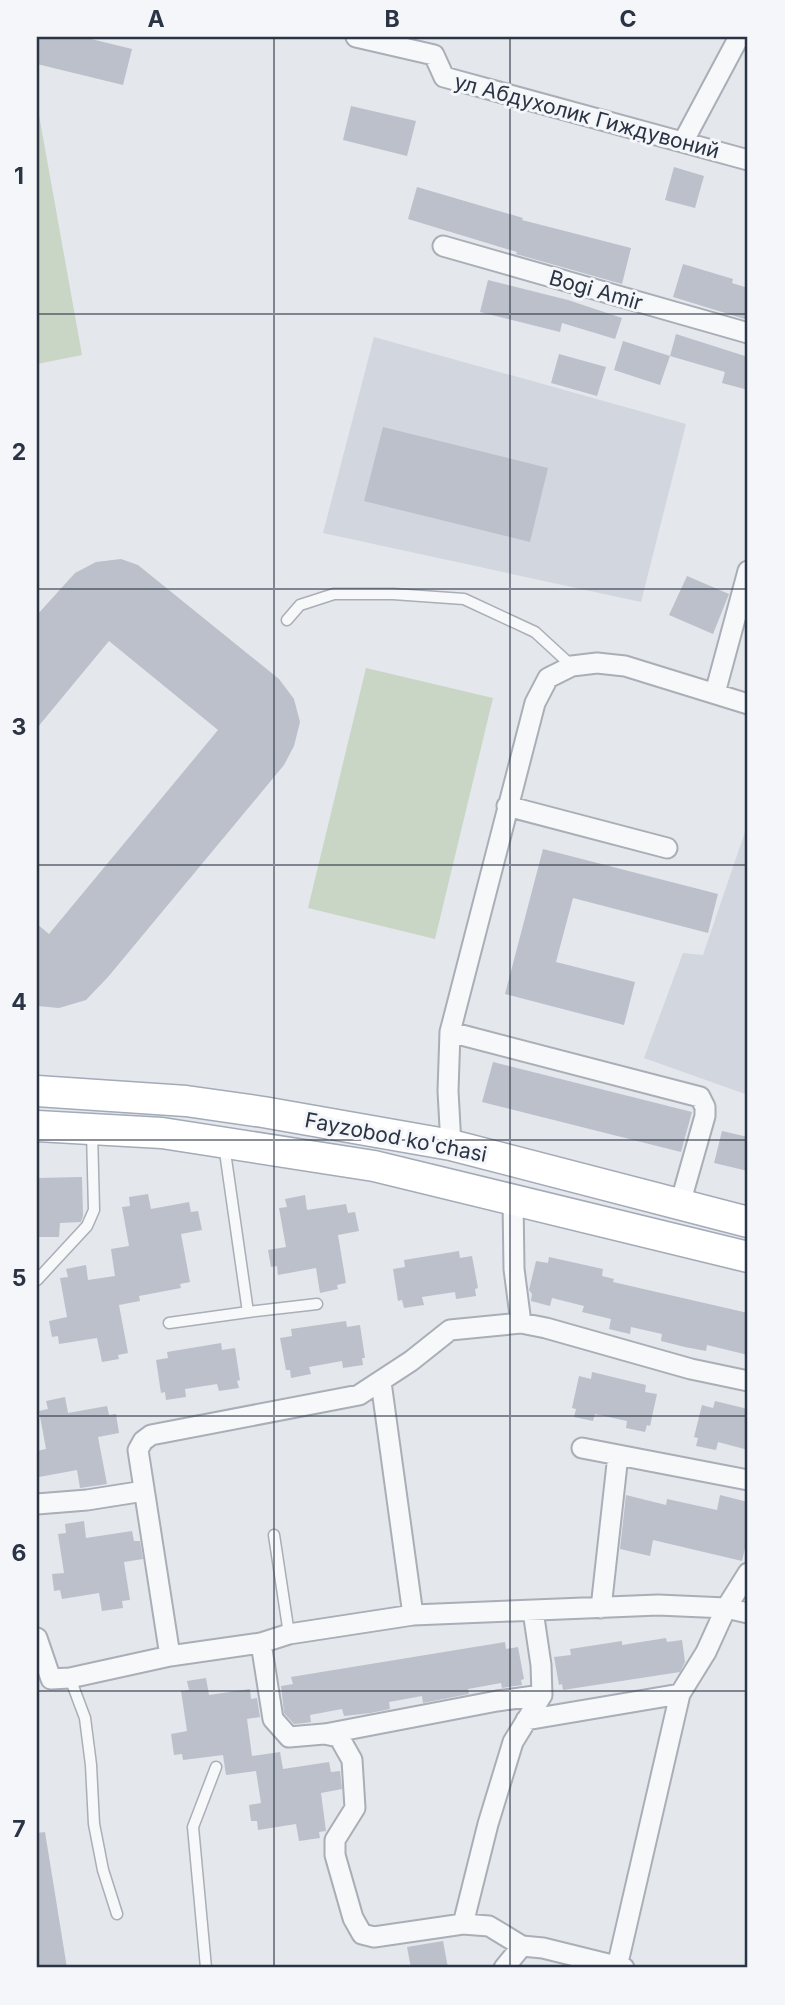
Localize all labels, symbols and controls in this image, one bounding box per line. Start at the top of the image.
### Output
text: A [147,5,165,33]
text: B [384,5,400,33]
text: C [619,5,637,33]
street label: ул Абдухолик Гиждувоний [452,69,722,163]
text: 1 [14,162,24,190]
street label: Bogi Amir [546,265,646,315]
text: 2 [12,438,26,466]
text: 3 [12,713,26,741]
text: 4 [11,988,27,1016]
street label: Fayzobod ko'chasi [303,1107,489,1167]
text: 5 [12,1264,26,1292]
text: 6 [12,1539,26,1567]
text: 7 [12,1815,26,1843]

